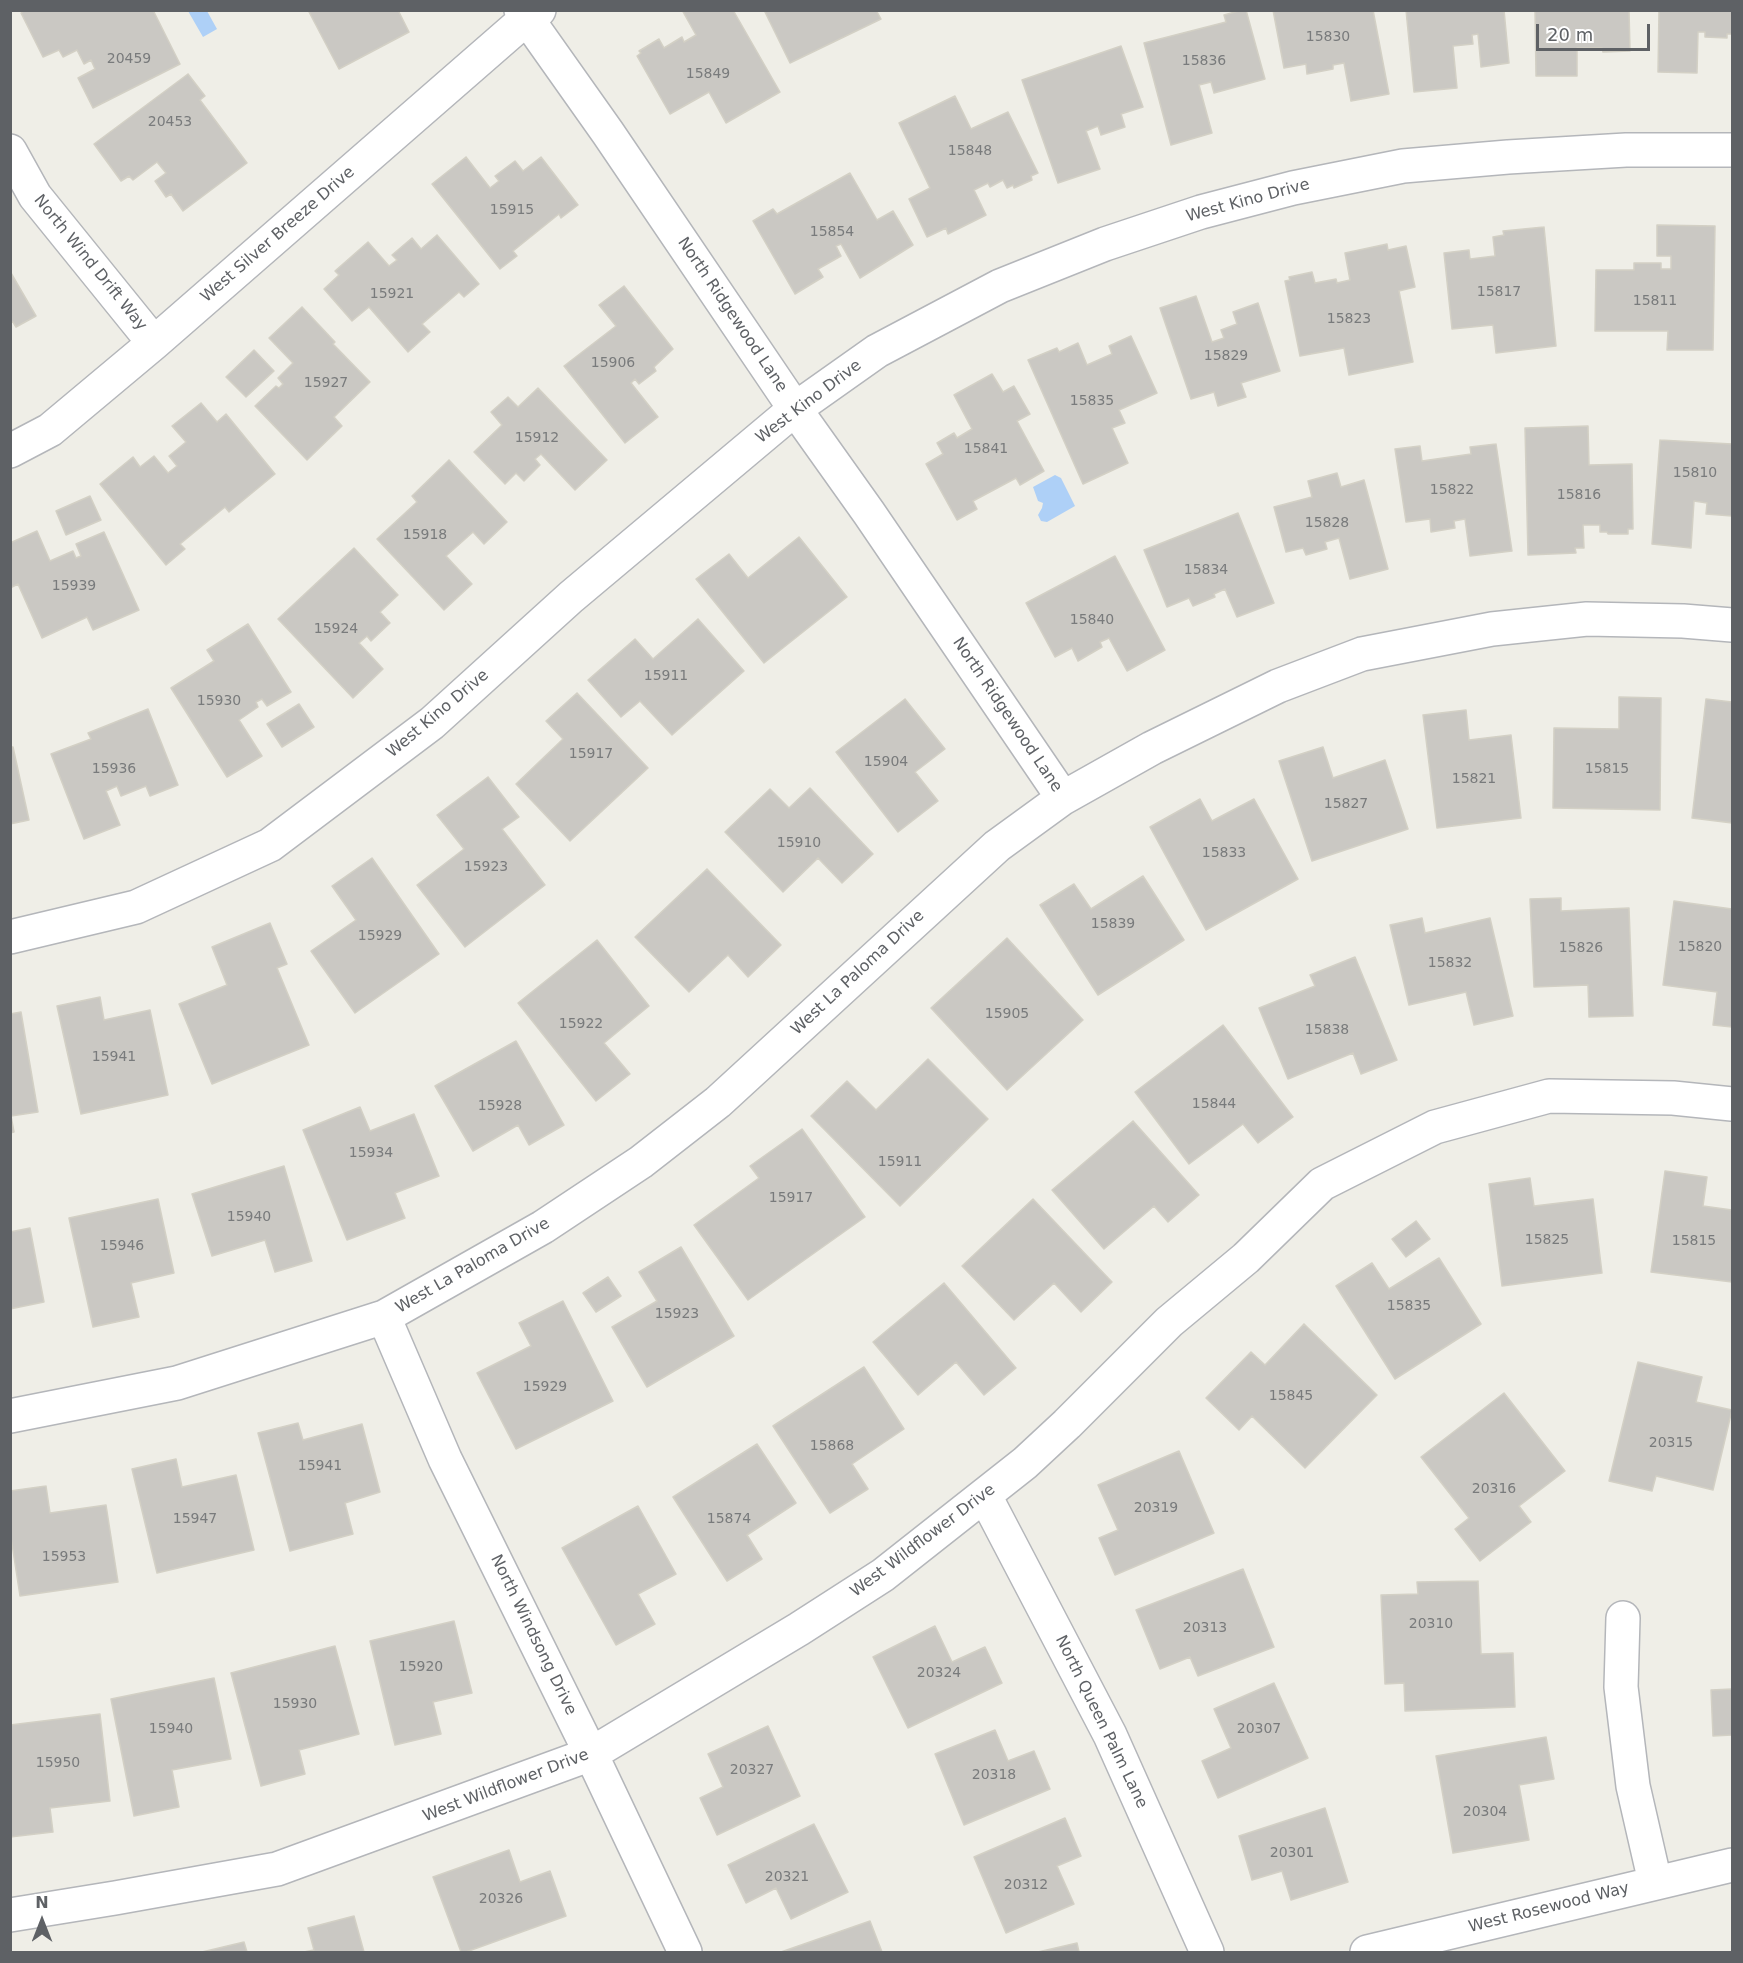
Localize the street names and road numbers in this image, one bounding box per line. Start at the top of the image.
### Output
street label: West Silver Breeze Drive [197,163,359,307]
street label: West Kino Drive [1184,175,1312,227]
street label: North Wind Drift Way [29,191,151,335]
street label: North Ridgewood Lane [673,234,791,396]
street label: West Kino Drive [752,356,866,448]
street label: North Ridgewood Lane [948,634,1066,796]
street label: West Kino Drive [383,666,493,762]
street label: West La Paloma Drive [788,907,928,1039]
street label: West La Paloma Drive [393,1214,553,1318]
street label: West Wildflower Drive [847,1480,999,1602]
street label: North Windsong Drive [486,1552,580,1718]
street label: North Queen Palm Lane [1051,1632,1151,1812]
street label: West Wildflower Drive [420,1745,592,1827]
street label: West Rosewood Way [1467,1879,1631,1937]

